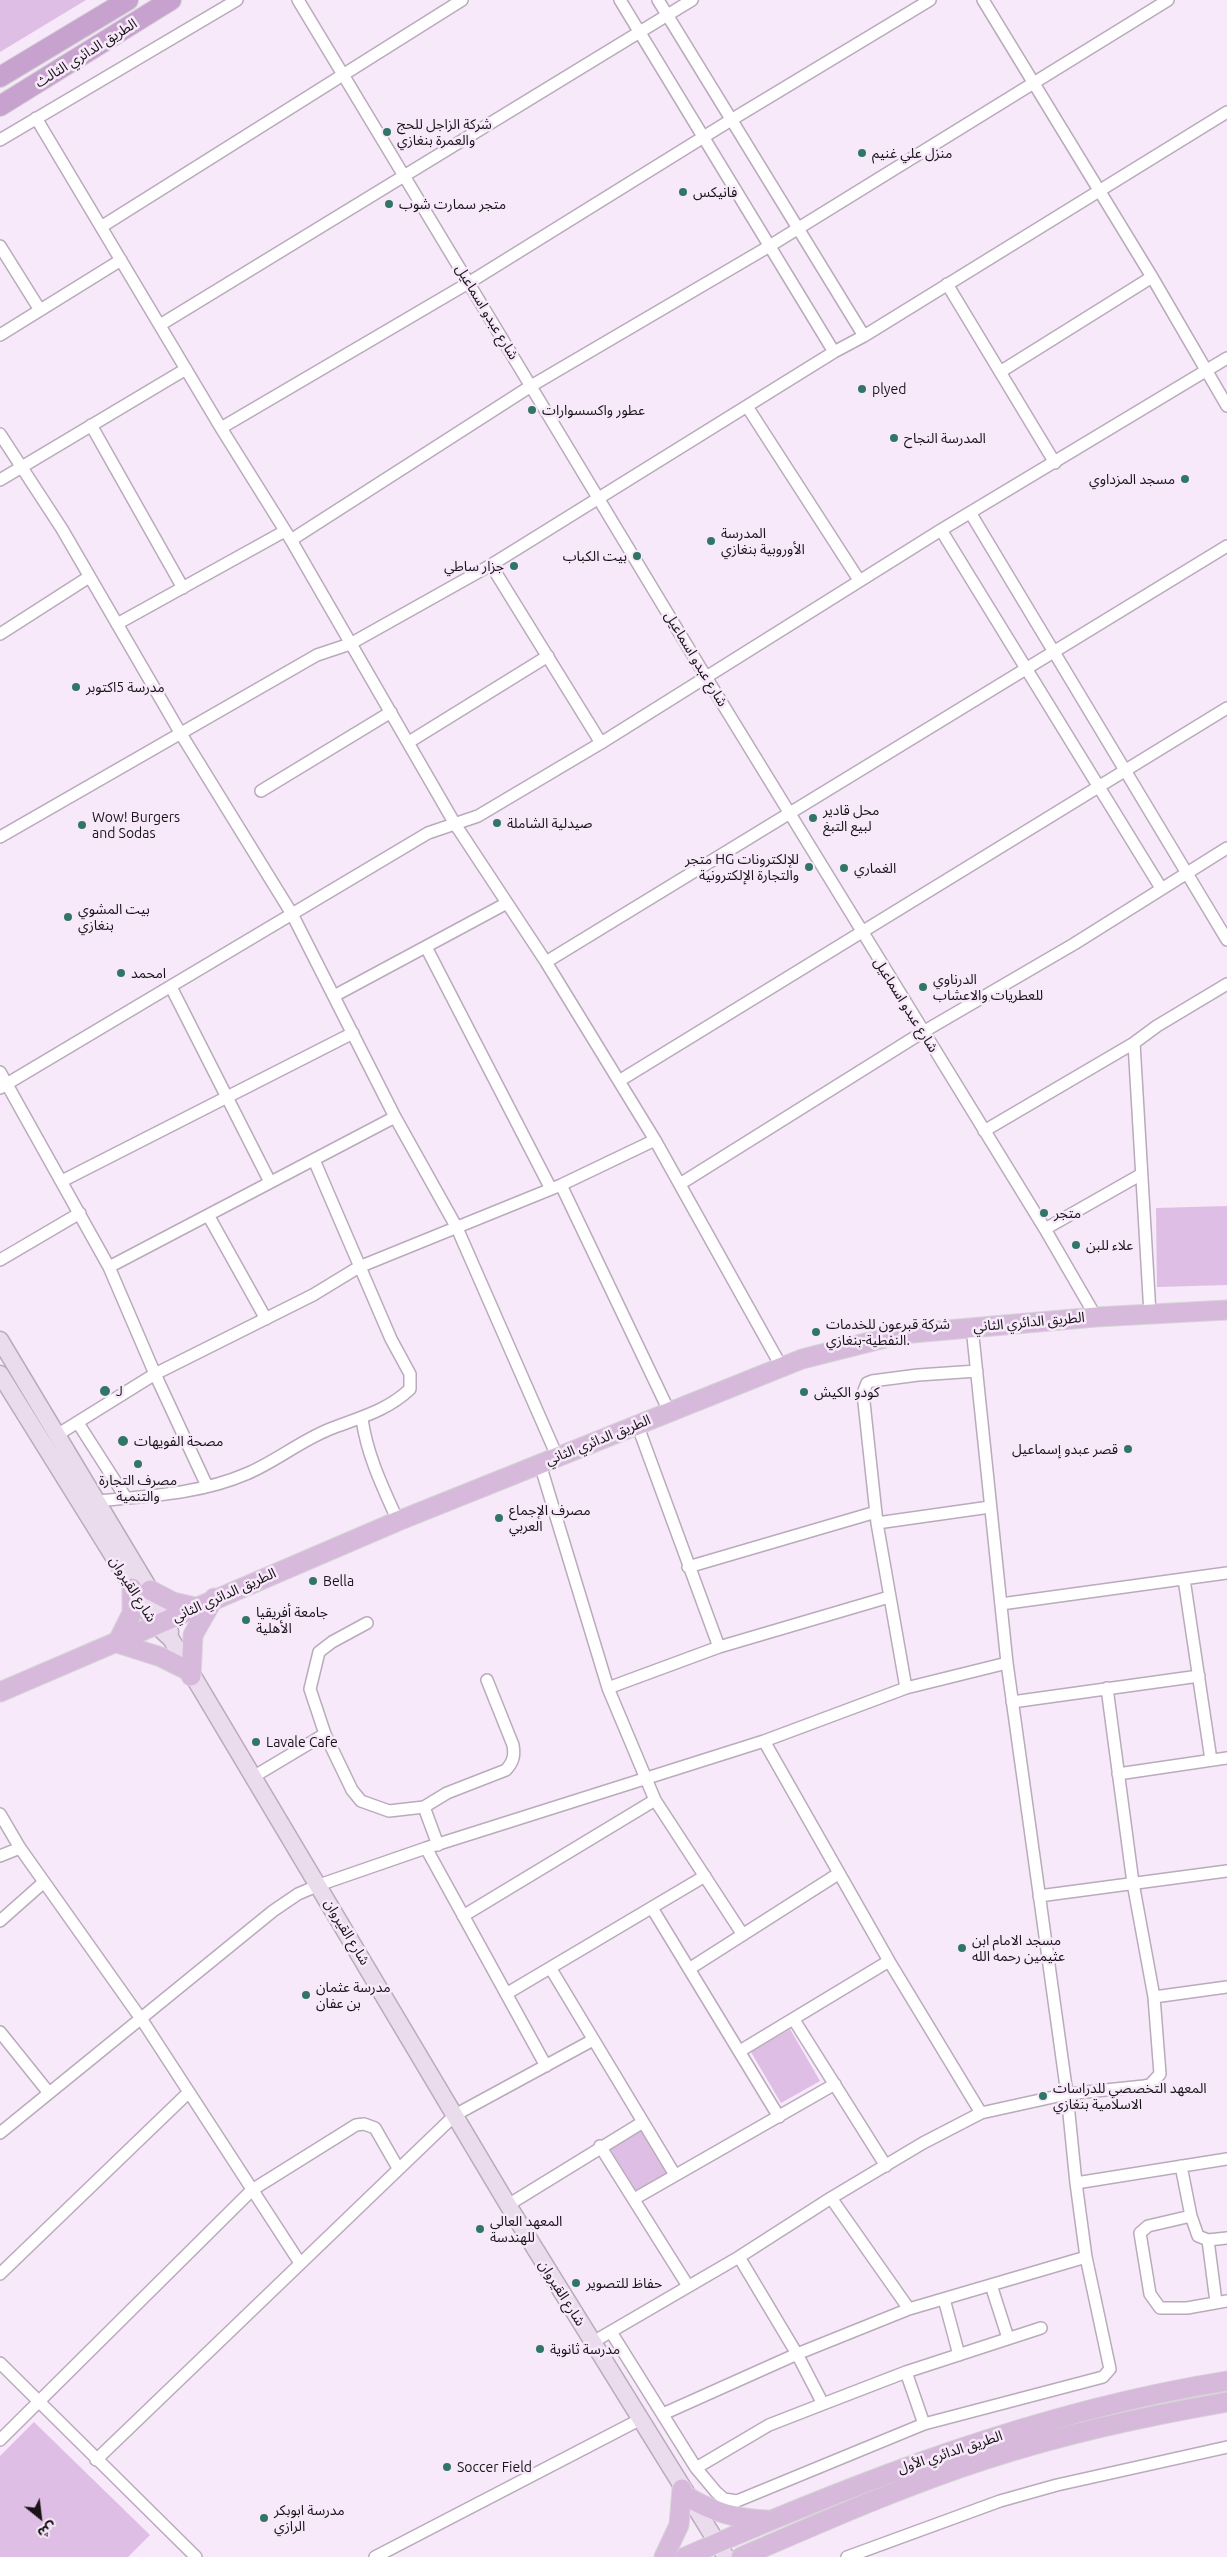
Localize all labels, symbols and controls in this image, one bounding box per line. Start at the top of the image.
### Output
street label: الطريق الدائري الثالث [32,15,140,91]
place label: شركة الزاجل للحج والعمرة بنغازي [397,116,492,148]
marker: شركة الزاجل للحج والعمرة بنغازي [381,126,393,138]
place label: منزل علي غنيم [872,145,952,161]
marker: منزل علي غنيم [856,147,868,159]
place label: فانيكس [693,184,737,200]
marker: فانيكس [677,186,689,198]
place label: متجر سمارت شوب [399,196,506,212]
marker: متجر سمارت شوب [383,198,395,210]
street label: شارع عبدو اسماعيل [452,261,522,363]
place label: plyed [872,381,906,397]
marker: plyed [856,383,868,395]
place label: عطور واكسسوارات [542,402,645,418]
marker: عطور واكسسوارات [526,404,538,416]
place label: المدرسة النجاح [904,430,986,446]
marker: المدرسة النجاح [888,432,900,444]
place label: مسجد المزداوي [1089,471,1175,487]
marker: مسجد المزداوي [1179,473,1191,485]
place label: المدرسة الأوروبية بنغازي [721,525,805,558]
marker: المدرسة الأوروبية بنغازي [705,535,717,547]
place label: بيت الكباب [563,548,627,564]
marker: بيت الكباب [631,550,643,562]
place label: جزار ساطي [444,558,504,574]
marker: جزار ساطي [508,560,520,572]
street label: شارع عبدو اسماعيل [661,608,731,710]
place label: مدرسة 5اكتوبر [86,679,165,695]
marker: مدرسة 5اكتوبر [70,681,82,693]
place label: محل قادير لبيع التبغ [823,802,879,834]
place label: Wow! Burgers and Sodas [92,809,180,842]
marker: محل قادير لبيع التبغ [807,812,819,824]
place label: صيدلية الشاملة [507,815,592,831]
marker: صيدلية الشاملة [491,817,503,829]
marker: Wow! Burgers and Sodas [76,819,88,831]
place label: متجر HG للإلكترونات والتجارة الإلكترونية [685,851,799,884]
place label: الغماري [854,860,896,876]
marker: متجر HG للإلكترونات والتجارة الإلكترونية [803,861,815,873]
marker: الغماري [838,862,850,874]
place label: بيت المشوي بنغازي [78,901,150,934]
marker: بيت المشوي بنغازي [62,911,74,923]
street label: شارع عبدو اسماعيل [870,955,942,1055]
place label: امحمد [131,965,166,981]
marker: امحمد [115,967,127,979]
place label: الدرناوي للعطريات والاعشاب [933,971,1043,1004]
marker: الدرناوي للعطريات والاعشاب [917,981,929,993]
place label: متجر [1054,1205,1081,1221]
marker: متجر [1038,1207,1050,1219]
place label: علاء للبن [1086,1237,1133,1253]
marker: علاء للبن [1070,1239,1082,1251]
street label: الطريق الدائري الثاني [972,1309,1086,1335]
place label: شركة قبرعون للخدمات النفطية-بنغازي. [826,1316,950,1348]
marker: شركة قبرعون للخدمات النفطية-بنغازي. [810,1326,822,1338]
place label: J [116,1383,123,1399]
marker: J [98,1384,112,1398]
place label: كودو الكيش [814,1384,880,1400]
marker: كودو الكيش [798,1386,810,1398]
street label: الطريق الدائري الثاني [543,1411,653,1469]
place label: مصحة الفويهات [134,1433,223,1449]
marker: مصحة الفويهات [116,1434,130,1448]
place label: قصر عبدو إسماعيل [1012,1441,1118,1457]
marker: قصر عبدو إسماعيل [1122,1443,1134,1455]
marker: مصرف التجارة والتنمية [132,1458,144,1470]
place label: مصرف التجارة والتنمية [99,1472,177,1504]
place label: مصرف الإجماع العربي [509,1502,591,1534]
marker: مصرف الإجماع العربي [493,1512,505,1524]
street label: شارع القيروان [106,1553,160,1625]
street label: الطريق الدائري الثاني [169,1565,279,1625]
place label: Bella [323,1573,354,1589]
marker: Bella [307,1575,319,1587]
place label: جامعة أفريقيا الأهلية [256,1604,328,1636]
marker: جامعة أفريقيا الأهلية [240,1614,252,1626]
place label: Lavale Cafe [266,1734,338,1750]
marker: Lavale Cafe [250,1736,262,1748]
street label: شارع القيروان [321,1896,373,1968]
place label: مسجد الامام ابن عثيمين رحمه الله [972,1932,1065,1964]
marker: مسجد الامام ابن عثيمين رحمه الله [956,1942,968,1954]
place label: مدرسة عثمان بن عفان [316,1979,391,2011]
marker: مدرسة عثمان بن عفان [300,1989,312,2001]
place label: المعهد التخصصي للدراسات الاسلامية بنغازي [1053,2080,1207,2112]
marker: المعهد التخصصي للدراسات الاسلامية بنغازي [1037,2090,1049,2102]
place label: المعهد العالي للهندسة [490,2213,562,2246]
marker: المعهد العالي للهندسة [474,2223,486,2235]
street label: شارع القيروان [535,2257,589,2329]
place label: حفاظ للتصوير [586,2275,662,2291]
marker: حفاظ للتصوير [570,2277,582,2289]
place label: مدرسة ثانوية [550,2341,620,2357]
marker: مدرسة ثانوية [534,2343,546,2355]
street label: الطريق الدائري الأول [896,2427,1004,2477]
place label: Soccer Field [457,2459,532,2475]
marker: Soccer Field [441,2461,453,2473]
north arrow [15,2492,65,2542]
place label: مدرسة ابوبكر الرازي [274,2502,345,2534]
marker: مدرسة ابوبكر الرازي [258,2512,270,2524]
text: ش [35,2518,60,2542]

